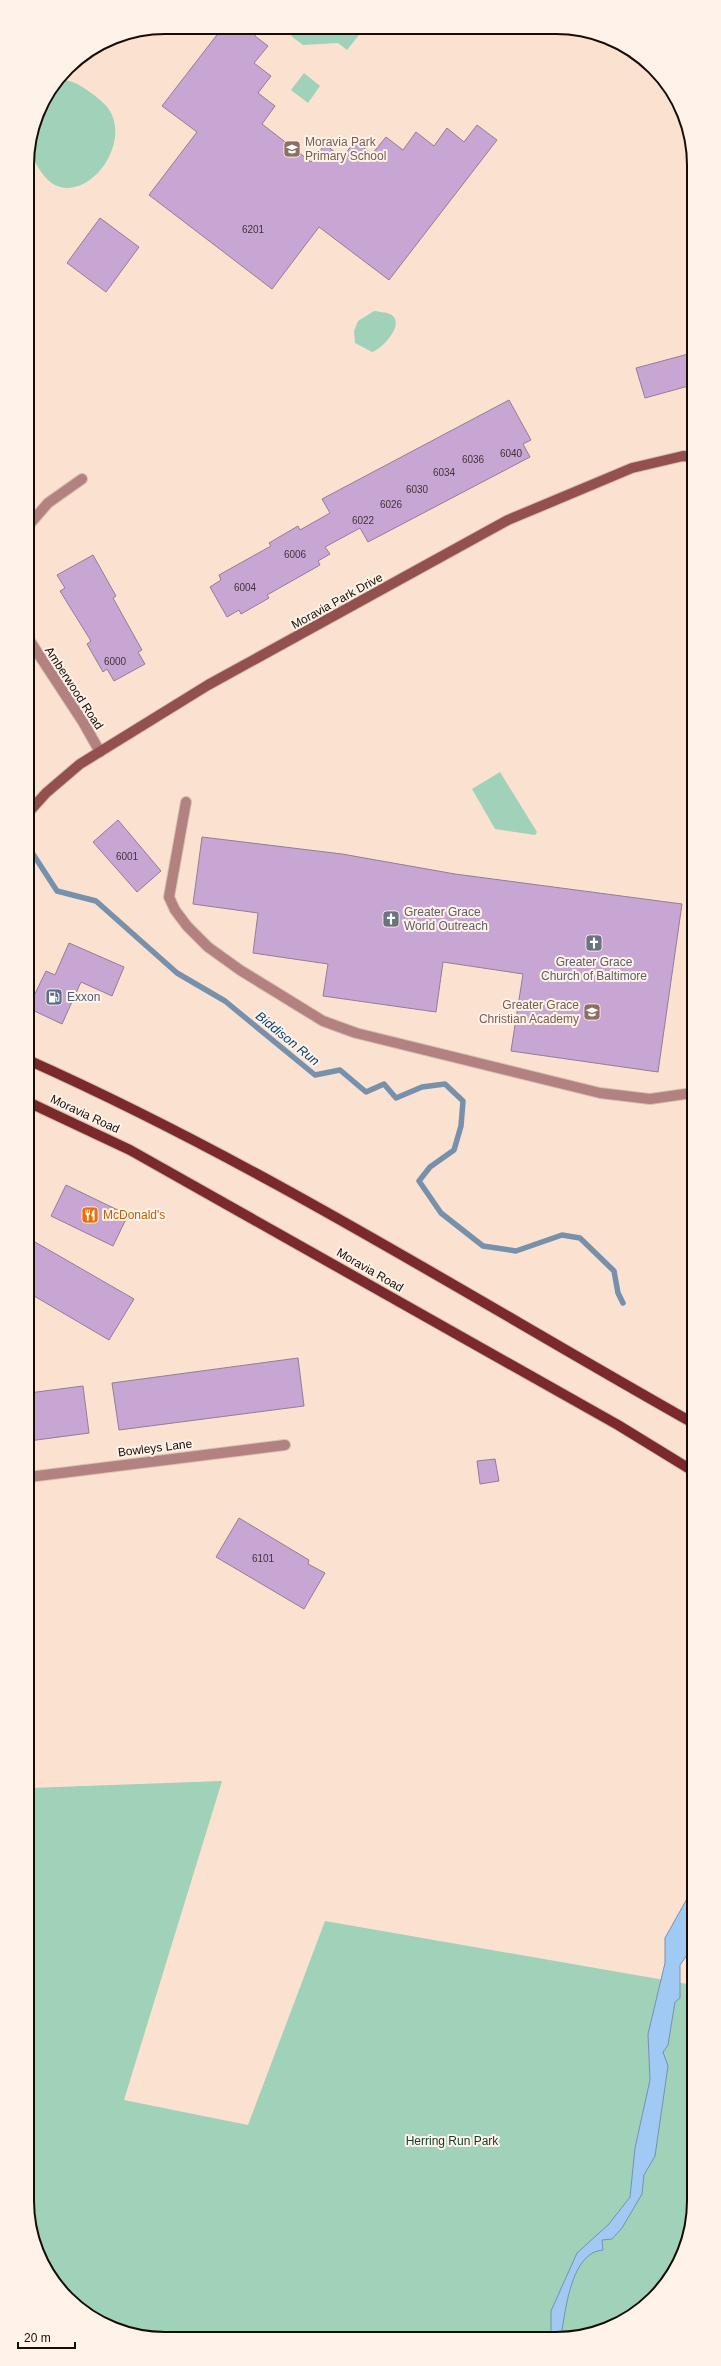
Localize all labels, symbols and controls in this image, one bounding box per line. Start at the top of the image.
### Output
place label: Moravia Park Primary School [305,135,386,163]
school or university icon: Moravia Park Primary School [282,139,302,159]
house number: 6201 [242,224,265,235]
house number: 6040 [500,448,523,459]
house number: 6036 [462,454,485,465]
house number: 6034 [433,467,456,478]
house number: 6030 [406,484,429,495]
house number: 6026 [380,499,403,510]
house number: 6022 [352,515,375,526]
house number: 6006 [284,549,307,560]
street label: Moravia Park Drive [289,570,385,632]
house number: 6004 [234,582,257,593]
street label: Amberwood Road [42,644,106,732]
house number: 6000 [104,656,127,667]
house number: 6001 [116,851,139,862]
place label: Greater Grace World Outreach [404,905,488,933]
church icon: Greater Grace World Outreach [381,909,401,929]
church icon: Greater Grace Church of Baltimore [584,933,604,953]
place label: Greater Grace Church of Baltimore [541,955,647,983]
fuel station icon: Exxon [44,987,64,1007]
place label: Exxon [67,990,100,1004]
place label: Greater Grace Christian Academy [479,998,579,1026]
school or university icon: Greater Grace Christian Academy [582,1002,602,1022]
water label: Biddison Run [253,1008,322,1069]
street label: Moravia Road [48,1092,122,1136]
restaurant icon: McDonald's [80,1205,100,1225]
place label: McDonald's [103,1208,165,1222]
street label: Moravia Road [334,1245,406,1295]
street label: Bowleys Lane [117,1436,193,1460]
house number: 6101 [252,1553,275,1564]
park label: Herring Run Park [406,2134,499,2148]
scale bar [18,2324,75,2350]
text: 20 m [24,2331,51,2345]

